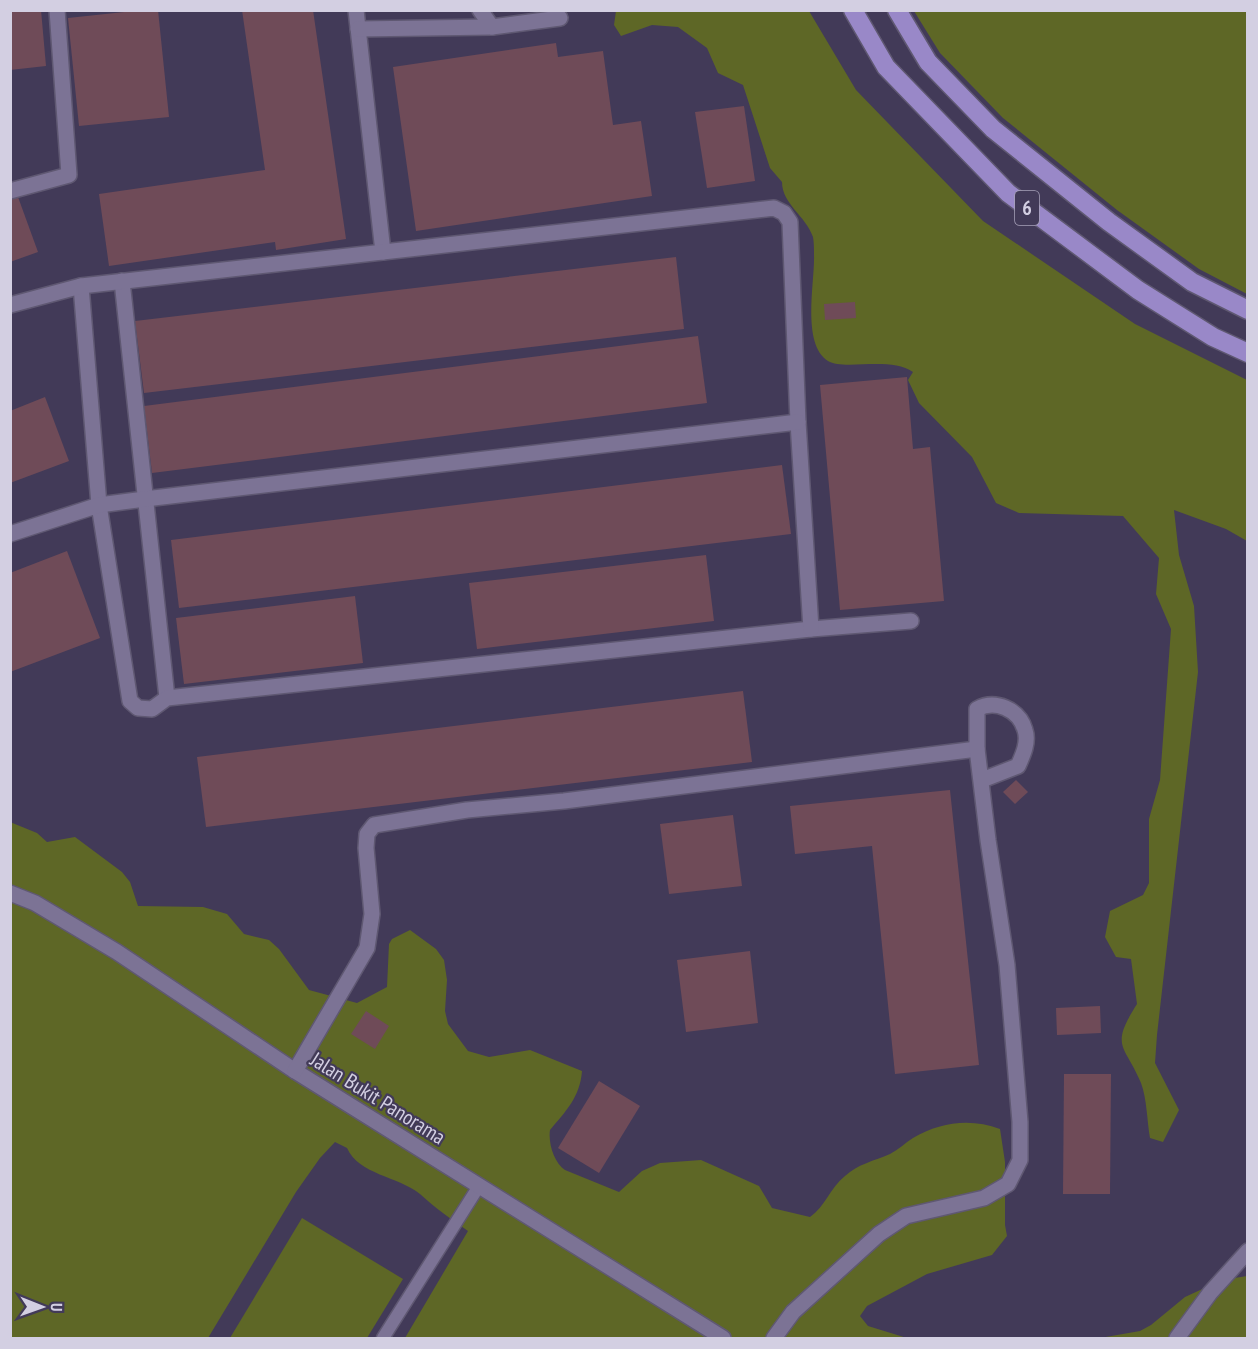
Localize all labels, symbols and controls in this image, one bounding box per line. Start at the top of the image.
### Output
road number: 6 [1015,191,1039,225]
street label: Jalan Bukit Panorama [305,1045,451,1150]
north arrow [12,1277,72,1337]
text: U [47,1303,67,1312]

